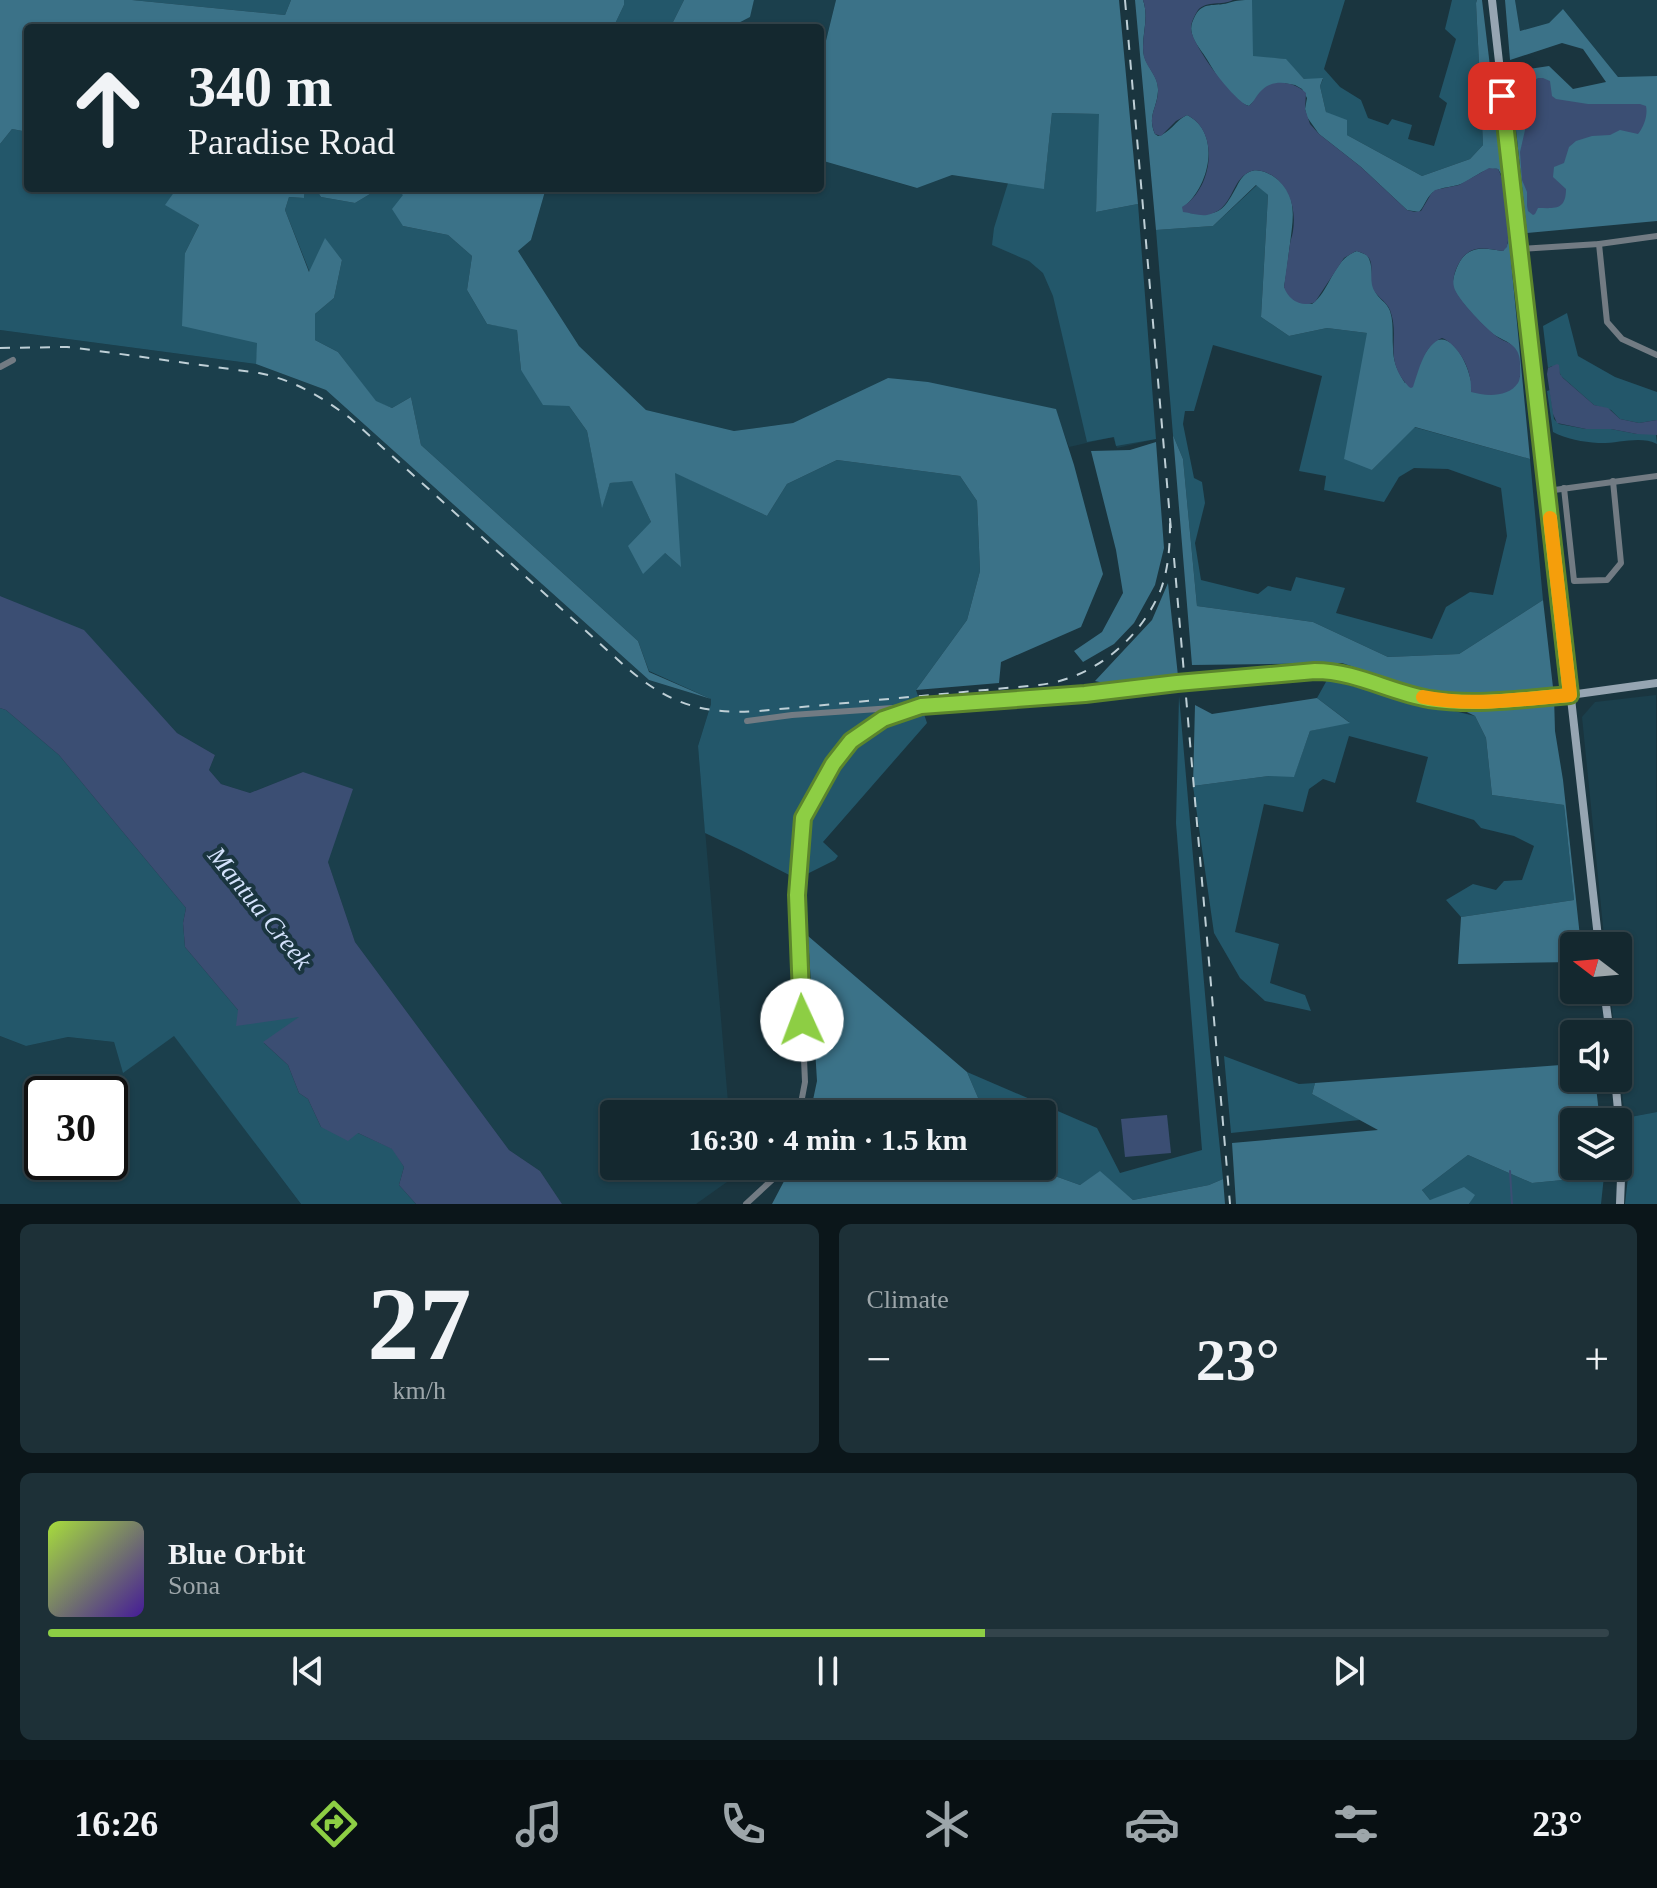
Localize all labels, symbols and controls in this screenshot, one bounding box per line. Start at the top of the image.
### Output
icon: ahead [56,56,160,160]
text: 340 m [188,56,333,118]
pin [1468,62,1536,130]
icon: arrive [1480,74,1524,118]
text: Paradise Road [188,122,395,162]
water label: Mantua Creek [201,840,318,975]
north arrow [1560,932,1632,1004]
map controls [1560,932,1632,1180]
position arrow [760,978,844,1062]
button: sound [1560,1020,1632,1092]
speed limit sign: 30 [24,1076,128,1180]
button: layers [1560,1108,1632,1180]
text: 16:30 · 4 min · 1.5 km [688,1123,968,1156]
text: 27 [367,1266,471,1381]
text: Climate [867,1285,949,1314]
text: 23° [1196,1327,1280,1393]
text: − [867,1335,891,1384]
text: + [1584,1335,1609,1384]
text: km/h [393,1376,446,1405]
text: Blue Orbit [168,1537,306,1570]
text: Sona [168,1571,220,1600]
icon: previous [286,1649,330,1693]
icon: pause [806,1649,850,1693]
icon: next [1327,1649,1371,1693]
icon: directions [306,1796,362,1852]
icon: music [511,1796,567,1852]
icon: phone [715,1796,771,1852]
icon: climate [919,1796,975,1852]
icon: car [1124,1796,1180,1852]
icon: filters [1328,1796,1384,1852]
text: 16:26 [74,1804,158,1844]
text: 23° [1532,1804,1583,1844]

